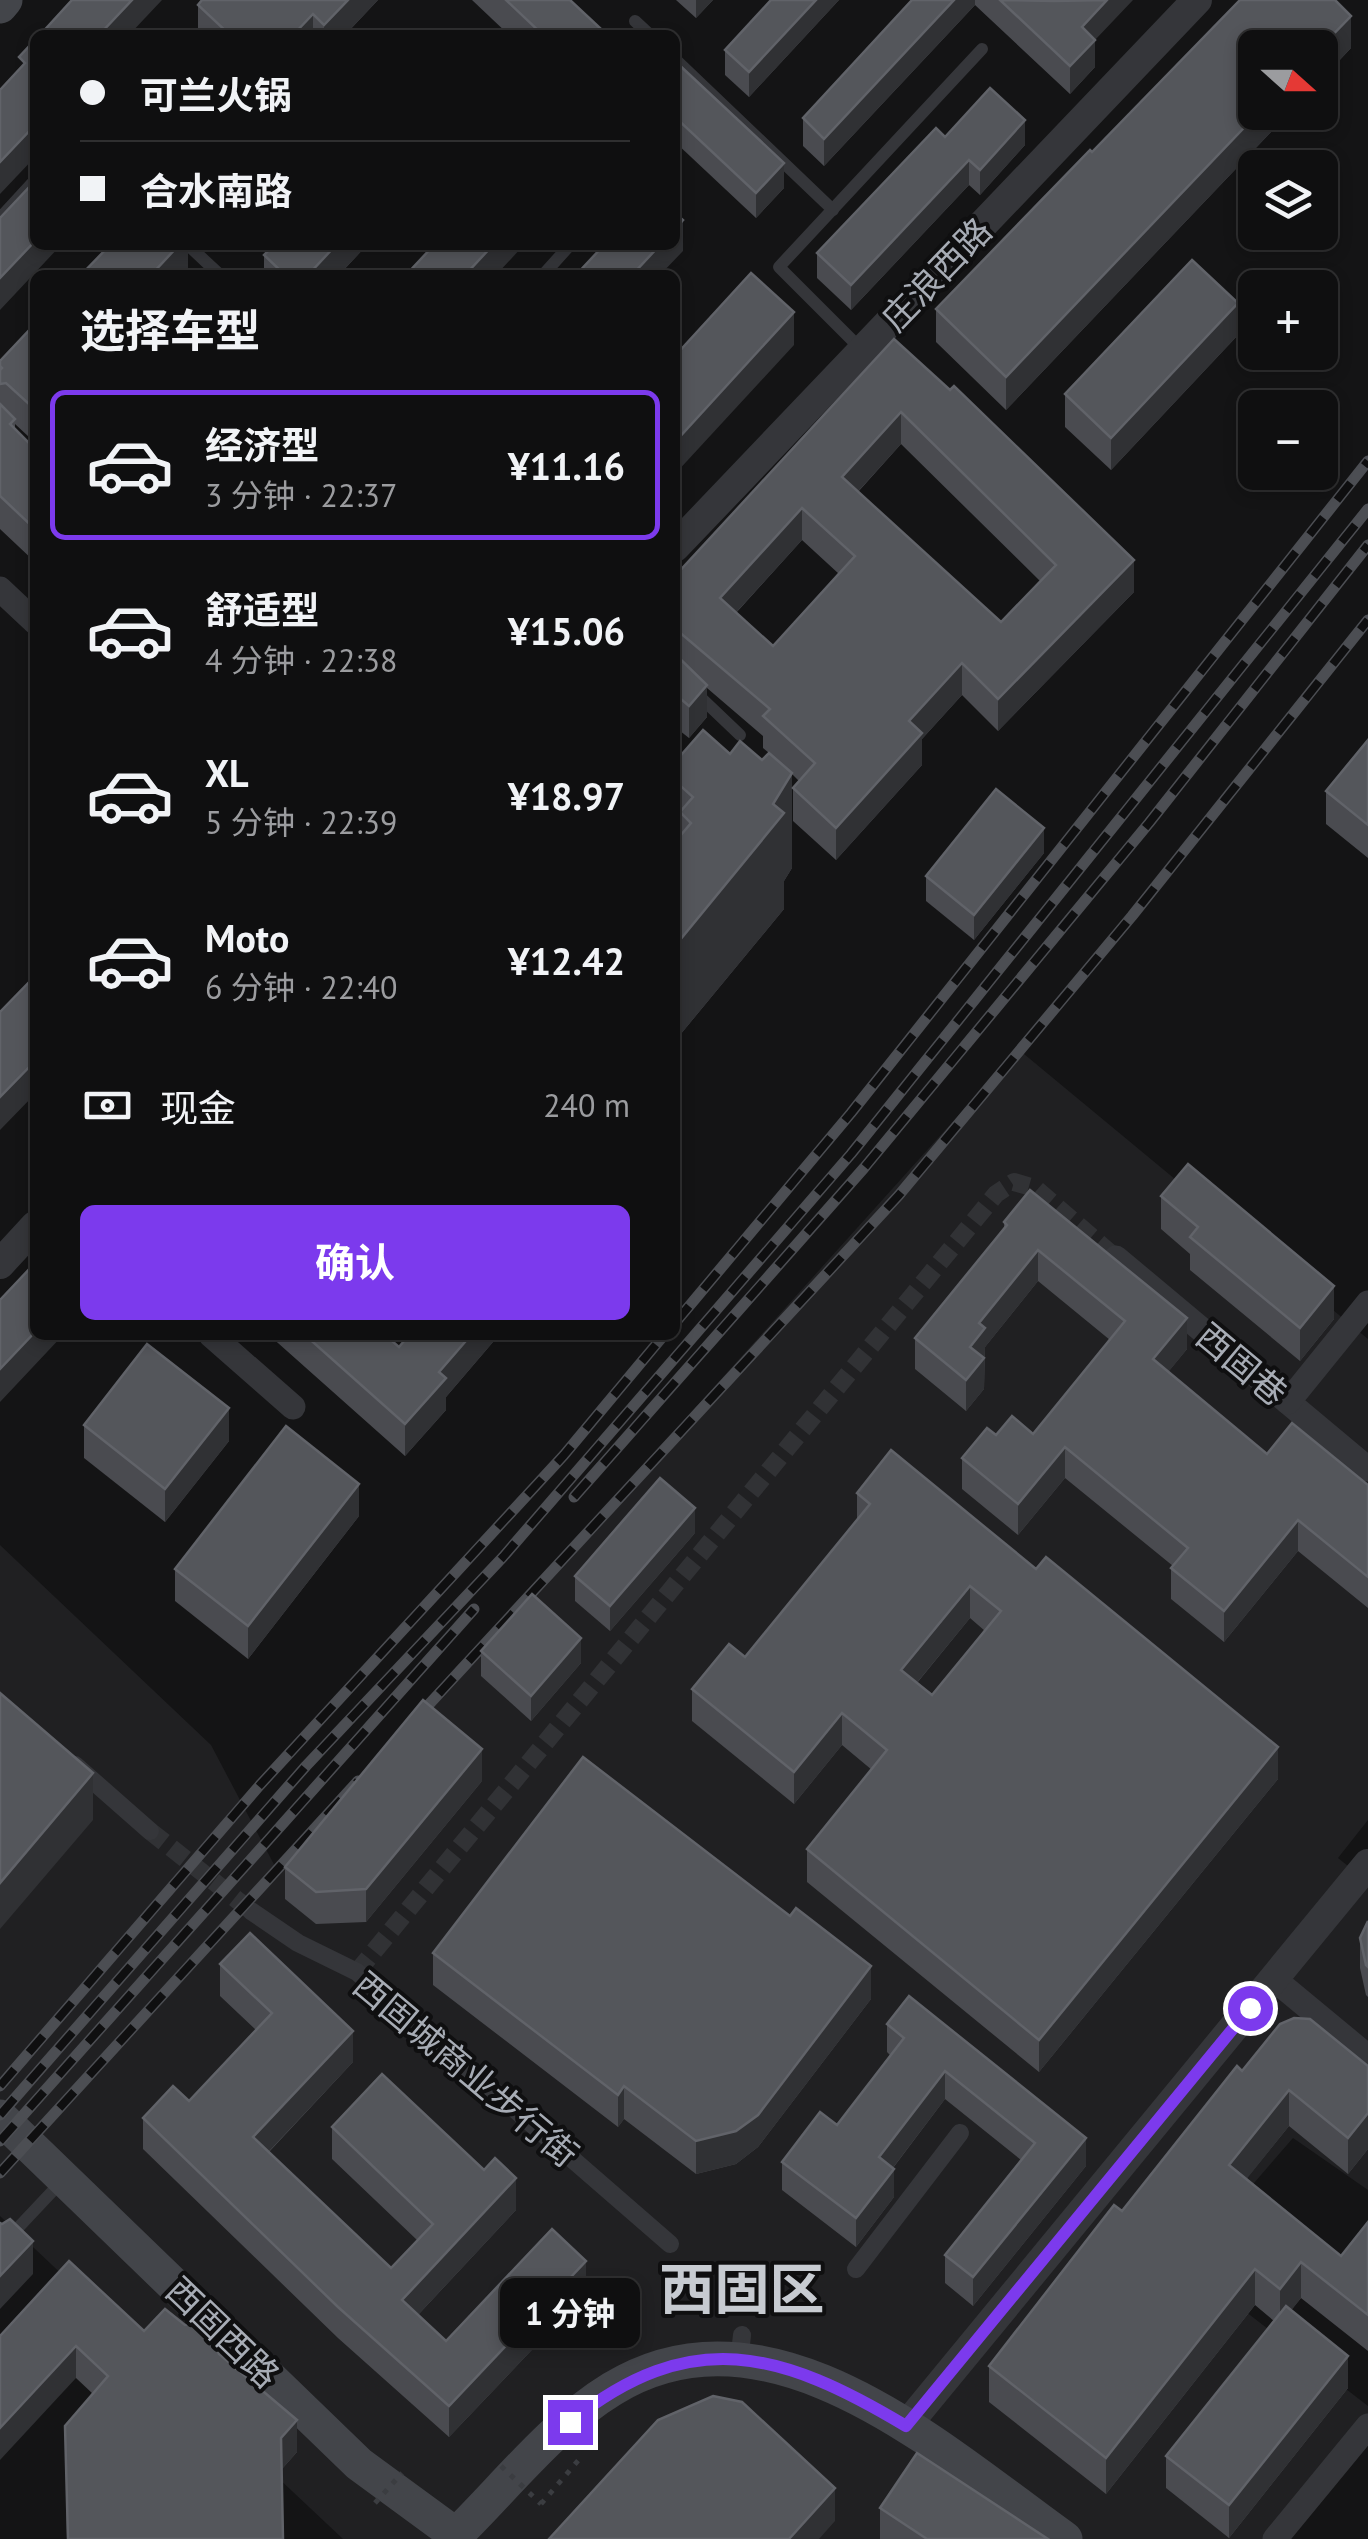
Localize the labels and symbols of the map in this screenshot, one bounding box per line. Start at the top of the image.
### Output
north arrow [1238,30,1338,130]
street label: 庄浪西路 [871,208,1001,340]
street label: 西固巷 [1187,1313,1297,1415]
street label: 西固城商业步行街 [344,1961,588,2177]
route start [1228,1986,1273,2031]
district label: 西固区 [659,2253,825,2324]
street label: 西固西路 [157,2267,289,2397]
callout: 1 分钟 [500,2277,640,2347]
route end [548,2400,593,2445]

